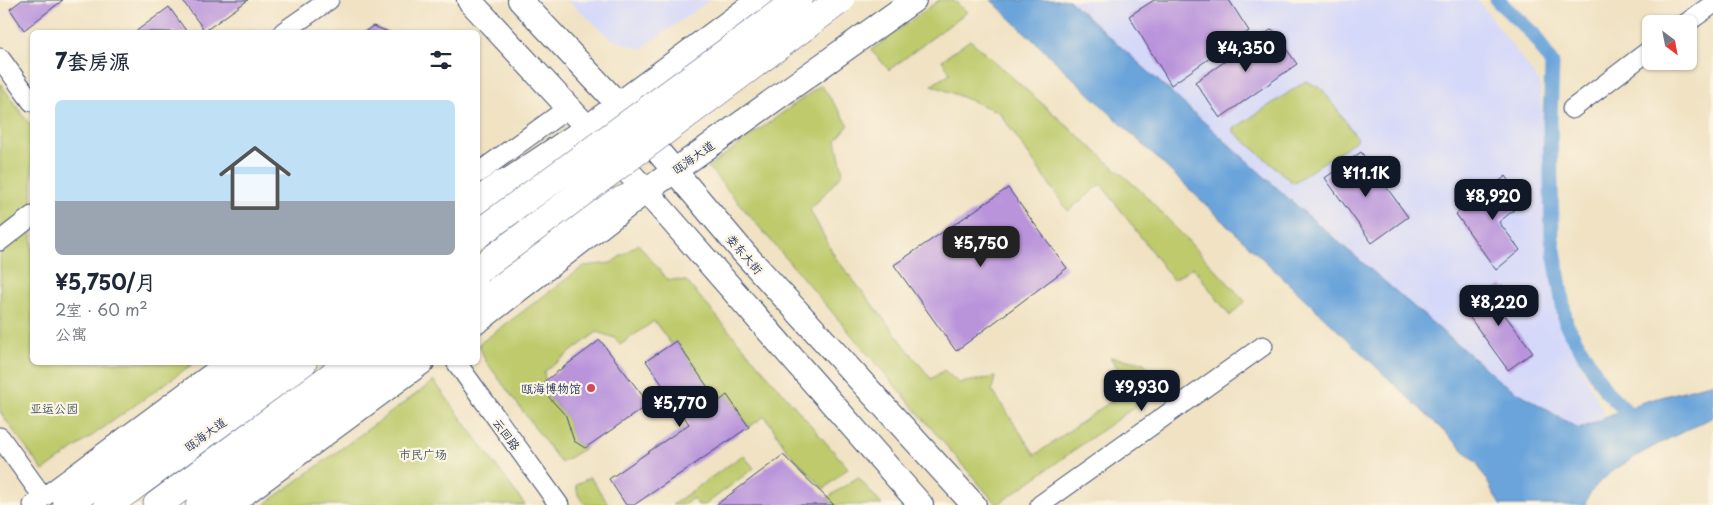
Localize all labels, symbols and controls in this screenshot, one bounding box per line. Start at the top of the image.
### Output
north arrow [1642,15,1698,70]
map controls [1642,15,1697,70]
pin: ¥4,350 [1205,30,1287,73]
text: ¥4,350 [1217,35,1275,59]
text: 7套房源 [55,44,130,76]
icon: filters [427,46,455,74]
icon: home [210,133,300,223]
street label: 瓯海大道 [668,136,718,178]
pin: ¥11.1K [1325,156,1407,198]
text: ¥11.1K [1342,160,1390,184]
pin: ¥8,920 [1452,178,1534,221]
text: ¥8,920 [1465,183,1521,207]
pin: ¥5,750 [940,226,1022,268]
street label: 娄东大街 [722,230,768,278]
text: ¥5,750 [954,230,1008,254]
text: ¥5,750/月 [55,265,156,297]
pin: ¥8,220 [1458,284,1540,327]
text: ¥8,220 [1470,289,1528,313]
text: 2室 · 60 m² [55,297,148,321]
text: 公寓 [55,321,87,345]
pin: ¥9,930 [1101,370,1183,412]
text: ¥9,930 [1115,374,1169,398]
place label: 瓯海博物馆 [521,379,581,397]
marker: 瓯海博物馆 [585,382,597,394]
pin: ¥5,770 [639,386,721,428]
text: ¥5,770 [653,390,707,414]
park label: 亚运公园 [30,399,78,417]
street label: 瓯海大道 [180,413,230,455]
street label: 云回路 [489,414,525,454]
park label: 市民广场 [399,445,447,463]

